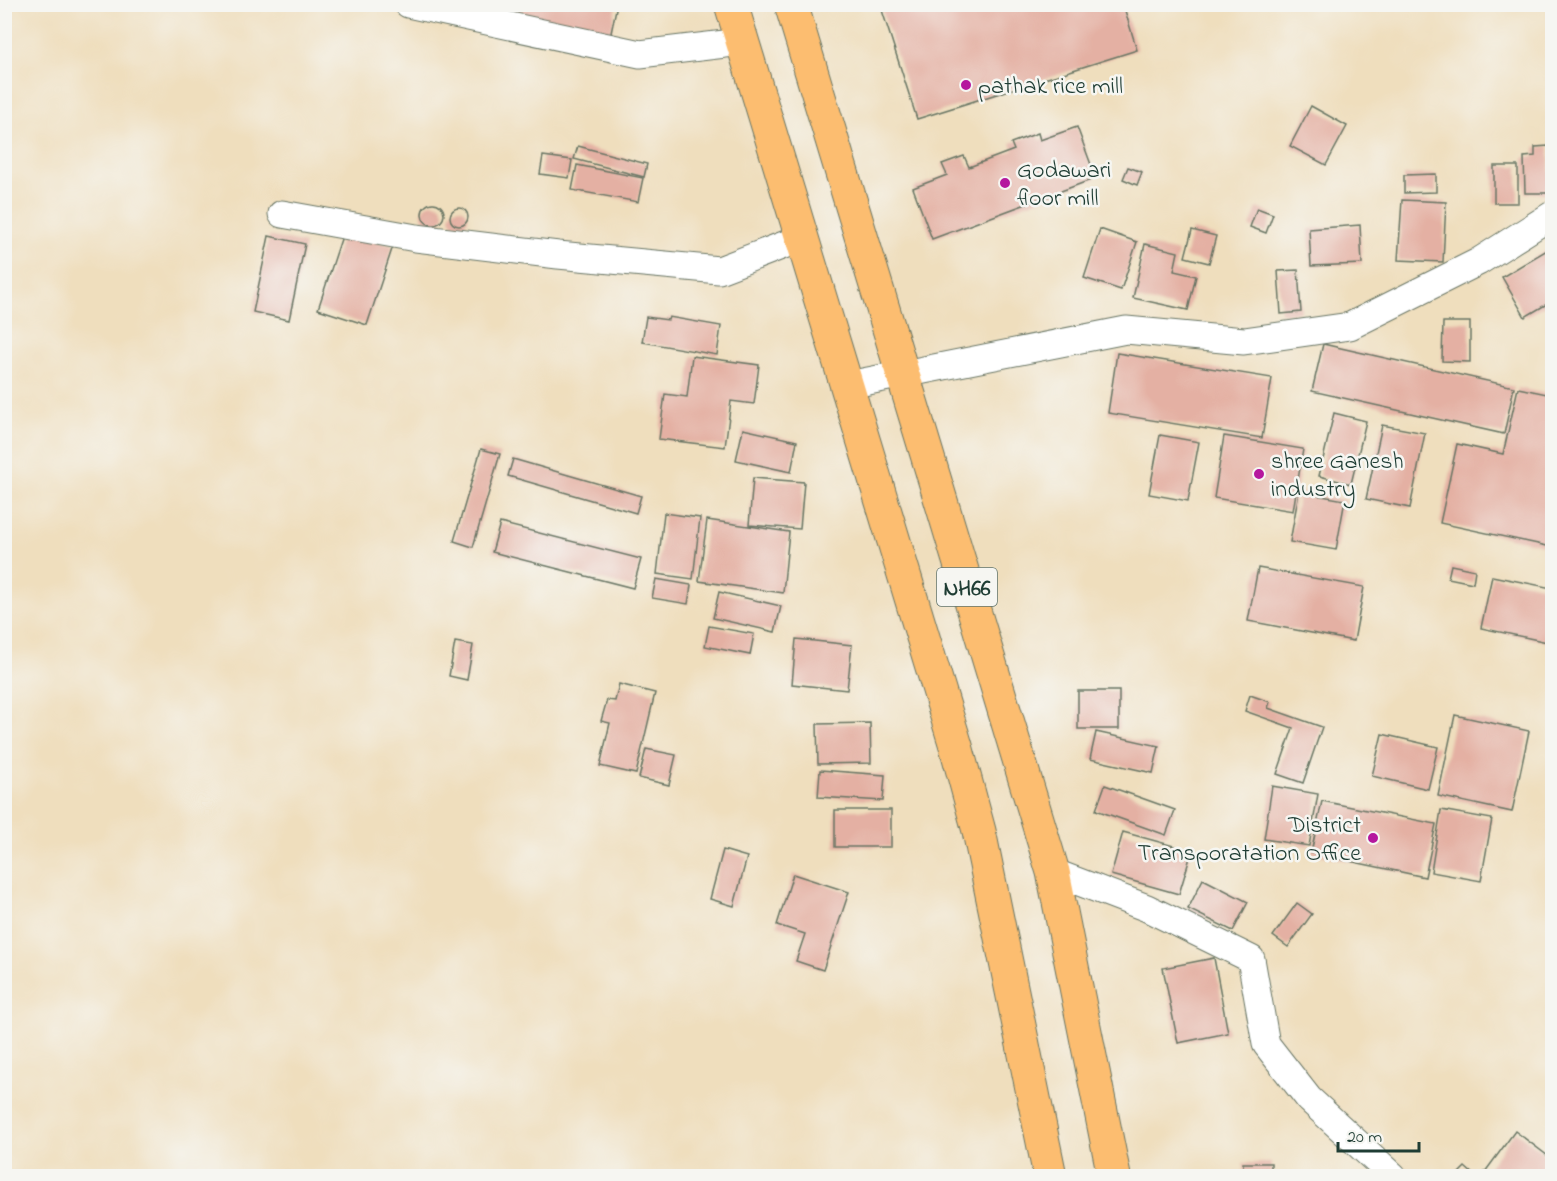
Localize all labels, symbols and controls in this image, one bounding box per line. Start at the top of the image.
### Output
place label: pathak rice mill [978,70,1123,105]
marker: pathak rice mill [959,78,973,92]
place label: Godawari floor mill [1017,154,1111,217]
marker: Godawari floor mill [998,176,1012,190]
place label: shree Ganesh industry [1271,445,1404,509]
marker: shree Ganesh industry [1252,467,1266,481]
road number: NH66 [937,568,997,606]
place label: District Transporatation Office [1138,809,1361,872]
marker: District Transporatation Office [1366,831,1380,845]
scale bar [1338,1115,1419,1153]
text: 20 m [1347,1125,1382,1151]

